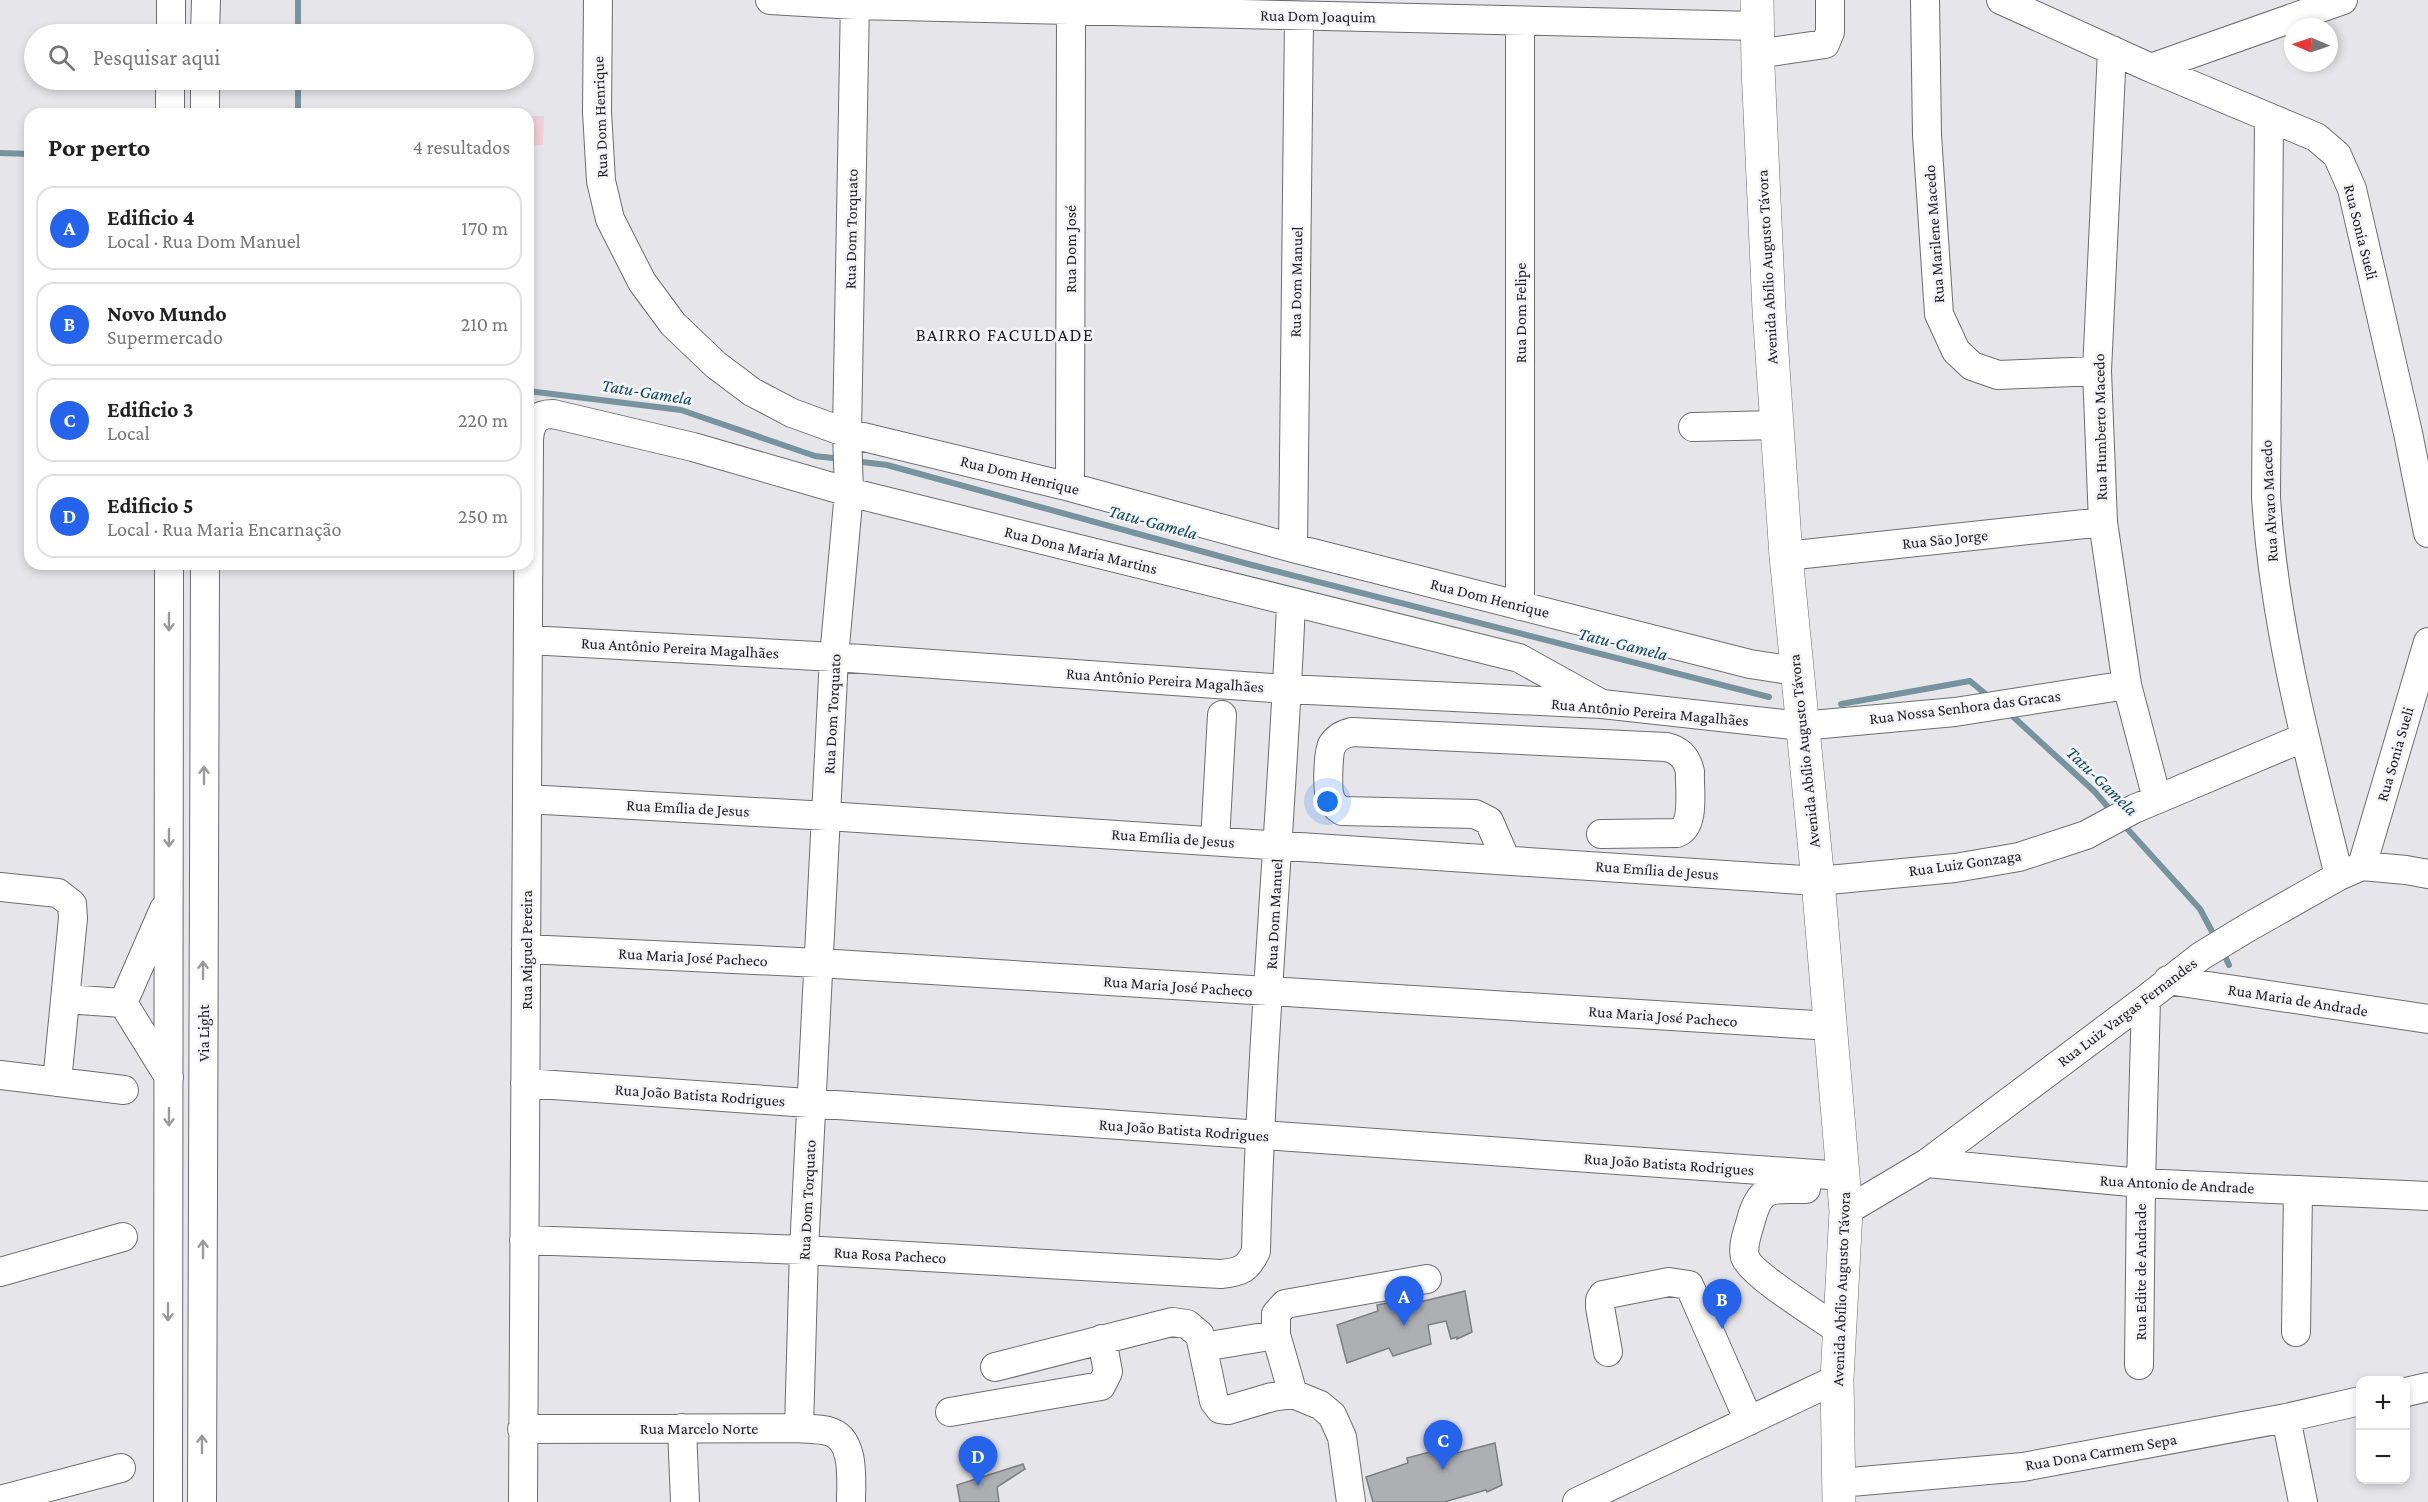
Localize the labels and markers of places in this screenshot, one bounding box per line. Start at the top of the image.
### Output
pin: A [1384,1276,1424,1326]
pin: B [1702,1280,1742,1329]
pin: C [1424,1420,1462,1470]
pin: D [958,1436,998,1486]

